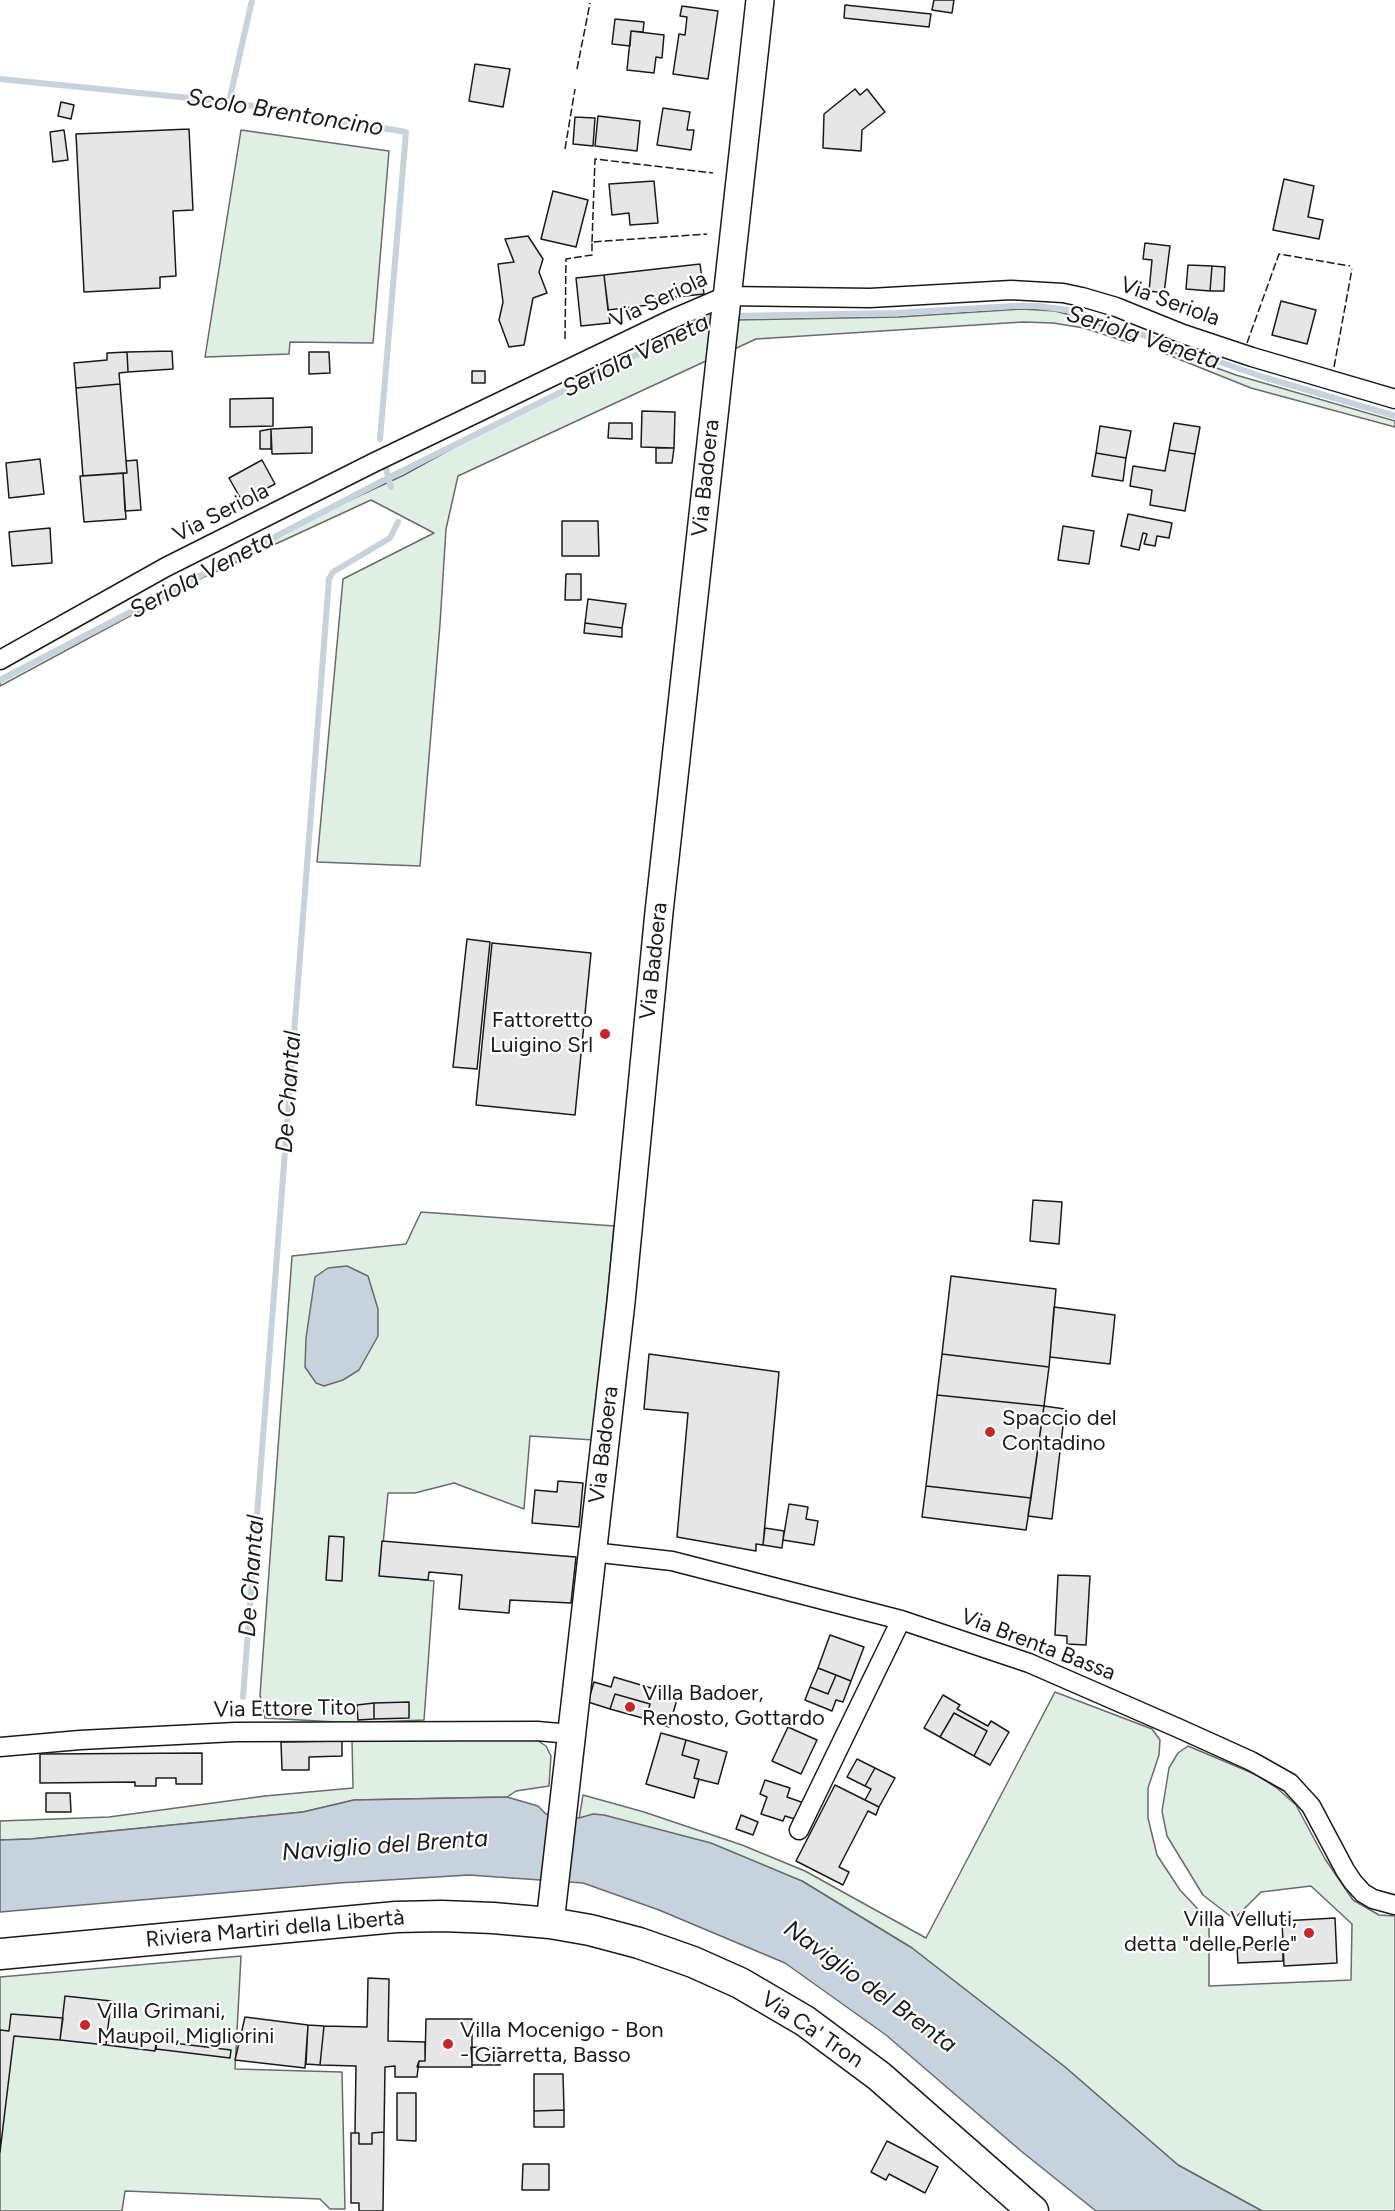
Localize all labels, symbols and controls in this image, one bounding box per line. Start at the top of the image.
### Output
water label: Scolo Brentoncino [185,83,385,143]
street label: Via Seriola [606,266,712,334]
street label: Via Seriola [1117,272,1223,332]
water label: Seriola Veneta [1063,300,1223,376]
water label: Seriola Veneta [558,308,714,404]
street label: Via Badoera [687,418,725,538]
street label: Via Seriola [169,478,273,548]
water label: Seriola Veneta [125,525,279,625]
street label: Via Badoera [635,901,673,1021]
place label: Fattoretto Luigino Srl [490,1008,593,1060]
marker: Fattoretto Luigino Srl [598,1027,612,1041]
water label: De Chantal [270,1030,308,1154]
street label: Via Badoera [584,1385,624,1505]
place label: Spaccio del Contadino [1002,1406,1117,1458]
marker: Spaccio del Contadino [983,1425,997,1439]
water label: De Chantal [233,1514,271,1638]
street label: Via Brenta Bassa [957,1603,1119,1687]
place label: Villa Badoer, Renosto, Gottardo [642,1681,825,1732]
street label: Via Ettore Tito [214,1695,356,1723]
marker: Villa Badoer, Renosto, Gottardo [623,1700,637,1714]
water label: Naviglio del Brenta [281,1824,489,1868]
street label: Riviera Martiri della Libertà [144,1905,406,1953]
place label: Villa Velluti, detta "delle Perle" [1124,1907,1297,1958]
water label: Naviglio del Brenta [778,1915,962,2059]
marker: Villa Velluti, detta "delle Perle" [1302,1926,1316,1940]
street label: Via Ca' Tron [756,1986,868,2074]
place label: Villa Grimani, Maupoil, Migliorini [97,1999,274,2050]
marker: Villa Grimani, Maupoil, Migliorini [78,2018,92,2032]
place label: Villa Mocenigo - Bon - Giarretta, Basso [460,2018,664,2070]
marker: Villa Mocenigo - Bon - Giarretta, Basso [441,2037,455,2051]

